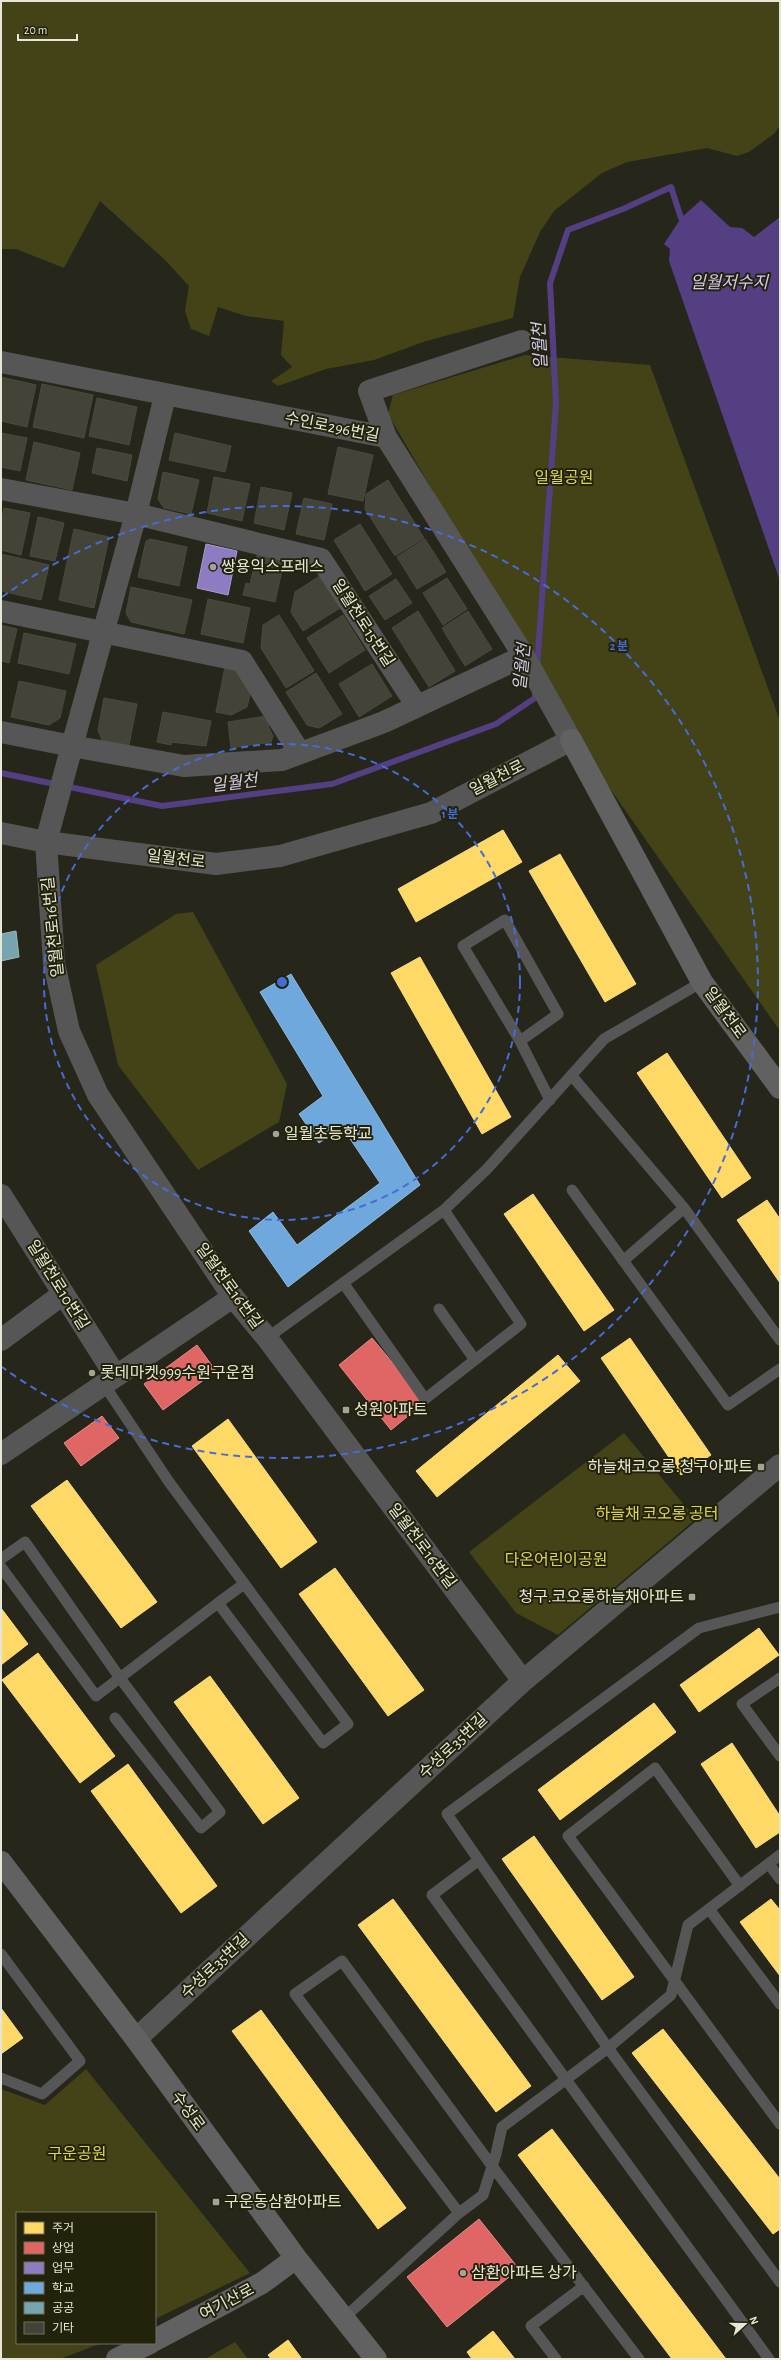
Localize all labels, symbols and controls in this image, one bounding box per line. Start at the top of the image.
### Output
scale bar [18,16,77,42]
text: 20 m [24,24,47,36]
water label: 일월저수지 [690,273,769,291]
water label: 일월천 [529,320,550,370]
street label: 수인로296번길 [283,410,381,444]
park label: 일월공원 [535,470,593,486]
place label: 쌍용익스프레스 [221,559,324,575]
marker: 쌍용익스프레스 [208,562,218,572]
street label: 일월천로15번길 [329,576,398,670]
water label: 일월천 [510,640,533,691]
text: 2 분 [610,640,628,652]
street label: 일월천로 [467,756,527,798]
water label: 일월천 [210,770,261,794]
text: 1 분 [441,808,459,820]
street label: 일월천로 [146,846,207,871]
street label: 일월천로16번길 [39,876,66,978]
centre of rings [275,975,289,989]
street label: 일월천로 [701,984,750,1042]
place label: 일월초등학교 [284,1125,372,1142]
marker: 일월초등학교 [271,1129,281,1139]
street label: 일월천로10번길 [24,1237,93,1333]
street label: 일월천로16번길 [193,1240,266,1332]
place label: 롯데마켓999수원구운점 [100,1365,255,1381]
marker: 롯데마켓999수원구운점 [87,1368,97,1378]
place label: 성원아파트 [354,1402,428,1418]
marker: 성원아파트 [341,1405,351,1415]
place label: 하늘채코오롱.청구아파트 [587,1459,753,1475]
marker: 하늘채코오롱.청구아파트 [756,1462,766,1472]
street label: 일월천로16번길 [385,1500,460,1591]
park label: 하늘채 코오롱 공터 [595,1506,719,1522]
park label: 다온어린이공원 [504,1552,608,1568]
place label: 청구.코오롱하늘채아파트 [518,1589,684,1605]
marker: 청구.코오롱하늘채아파트 [687,1592,697,1602]
street label: 수성로35번길 [416,1711,490,1781]
street label: 수성로35번길 [178,1931,252,2001]
street label: 수성로 [169,2088,208,2134]
park label: 구운공원 [48,2146,106,2162]
place label: 구운동삼환아파트 [224,2193,342,2210]
marker: 구운동삼환아파트 [211,2197,221,2207]
legend [16,2212,156,2344]
text: 주거 [52,2222,74,2234]
text: 상업 [52,2242,74,2254]
text: 업무 [52,2262,74,2274]
place label: 삼환아파트 상가 [471,2264,577,2281]
marker: 삼환아파트 상가 [458,2268,468,2278]
text: 학교 [52,2281,74,2294]
street label: 여기산로 [197,2281,257,2323]
text: 공공 [52,2302,74,2314]
north arrow [725,2304,765,2344]
text: N [747,2315,760,2326]
text: 기타 [52,2322,74,2334]

